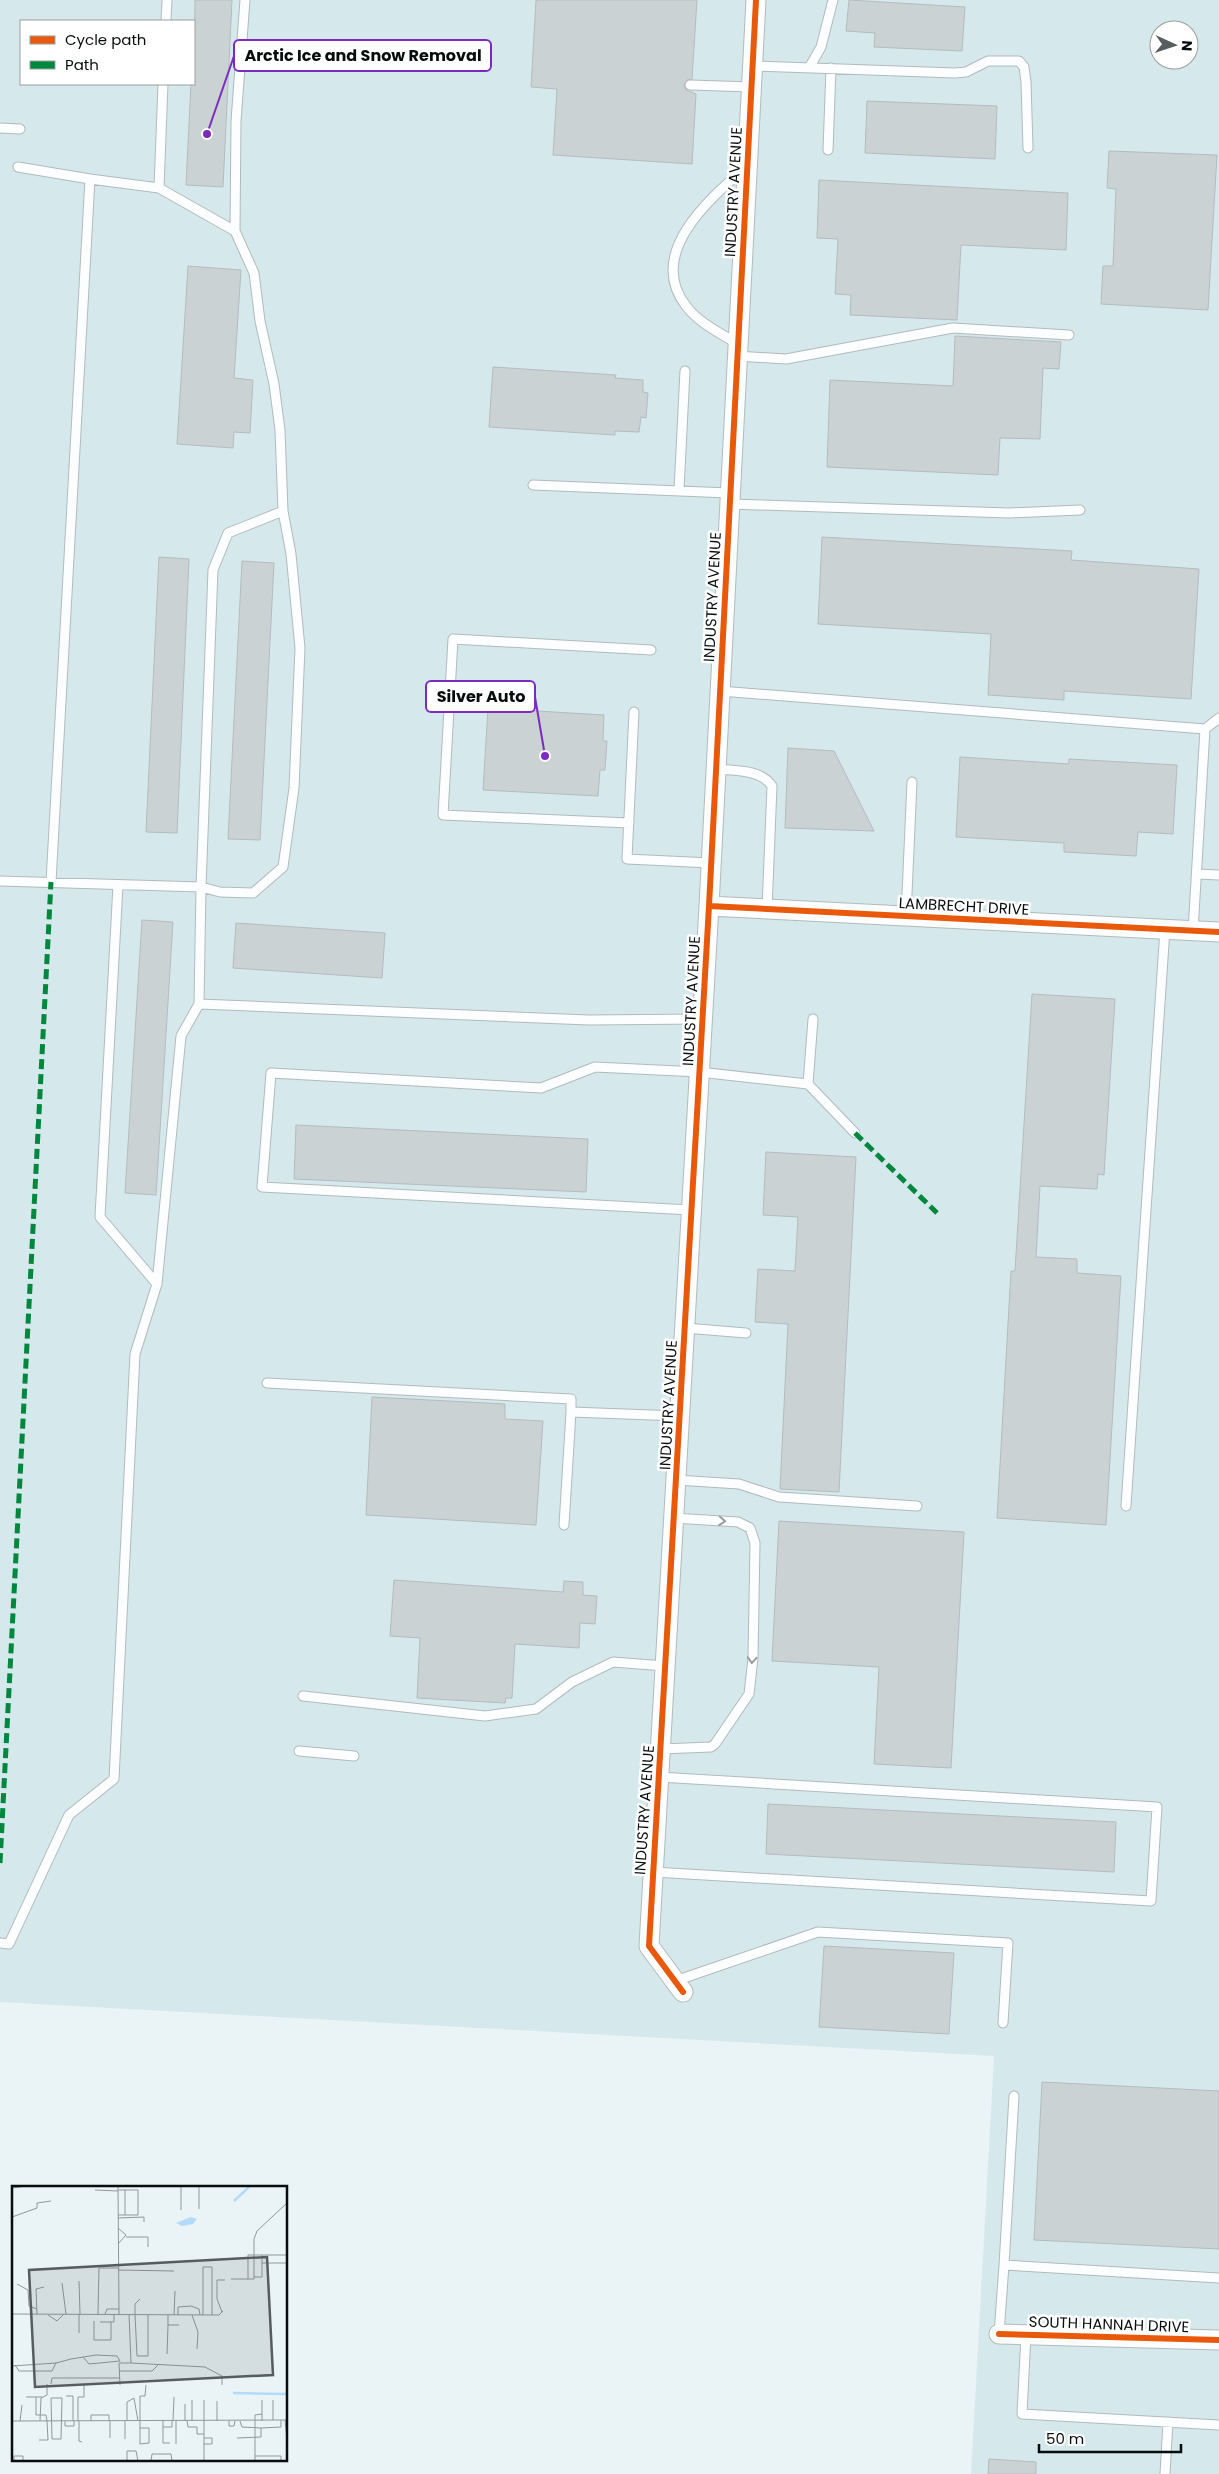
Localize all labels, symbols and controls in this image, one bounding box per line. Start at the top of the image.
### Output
legend [20,20,195,85]
north arrow [1149,20,1199,70]
text: Cycle path [65,29,146,50]
callout: Arctic Ice and Snow Removal [234,40,491,71]
text: N [1177,40,1197,51]
text: Arctic Ice and Snow Removal [244,44,482,67]
text: Path [65,54,99,75]
street label: INDUSTRY AVENUE [719,126,747,258]
street label: INDUSTRY AVENUE [698,531,726,663]
callout: Silver Auto [426,681,535,712]
text: Silver Auto [437,685,525,708]
street label: LAMBRECHT DRIVE [898,892,1030,920]
street label: INDUSTRY AVENUE [677,935,705,1067]
street label: INDUSTRY AVENUE [654,1339,682,1471]
one-way arrow [718,1515,726,1526]
one-way arrow [747,1656,758,1664]
street label: INDUSTRY AVENUE [629,1744,659,1876]
inset map [12,2186,288,2462]
street label: SOUTH HANNAH DRIVE [1028,2311,1190,2337]
scale bar [1039,2422,1182,2454]
text: 50 m [1046,2428,1084,2449]

